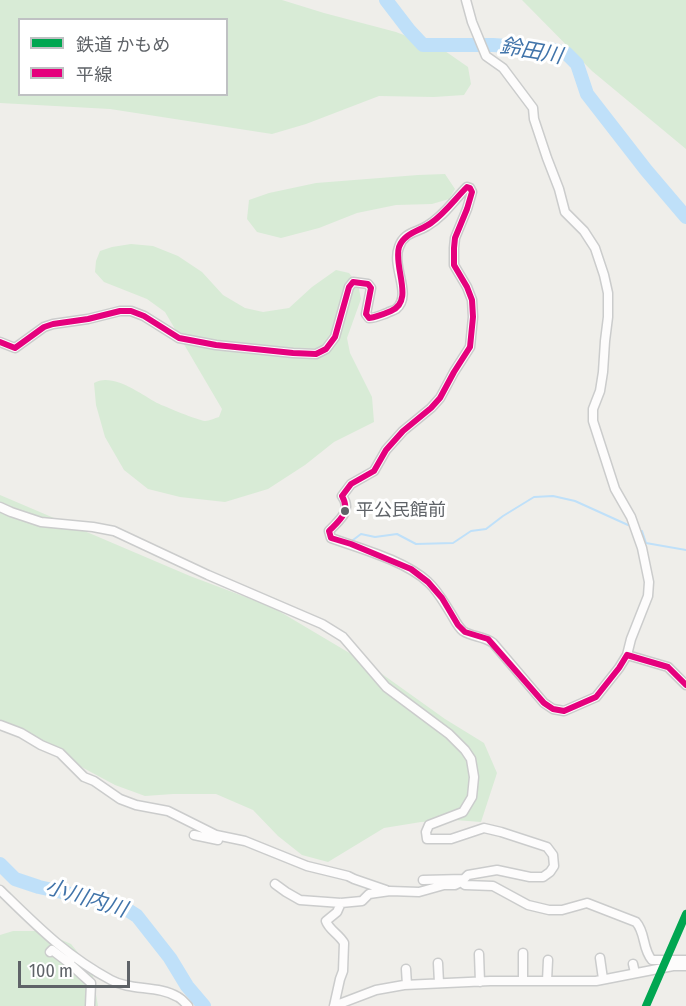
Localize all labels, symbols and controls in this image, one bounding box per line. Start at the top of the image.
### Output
legend [18,18,228,96]
text: 鉄道 かもめ [76,34,170,56]
water label: 鈴田川 [498,34,564,70]
text: 平線 [76,64,112,86]
place label: 平公民館前 [356,500,446,522]
marker: 平公民館前 [339,505,351,517]
water label: 小川内川 [42,875,130,923]
scale bar [21,949,134,987]
text: 100 m [29,960,73,982]

